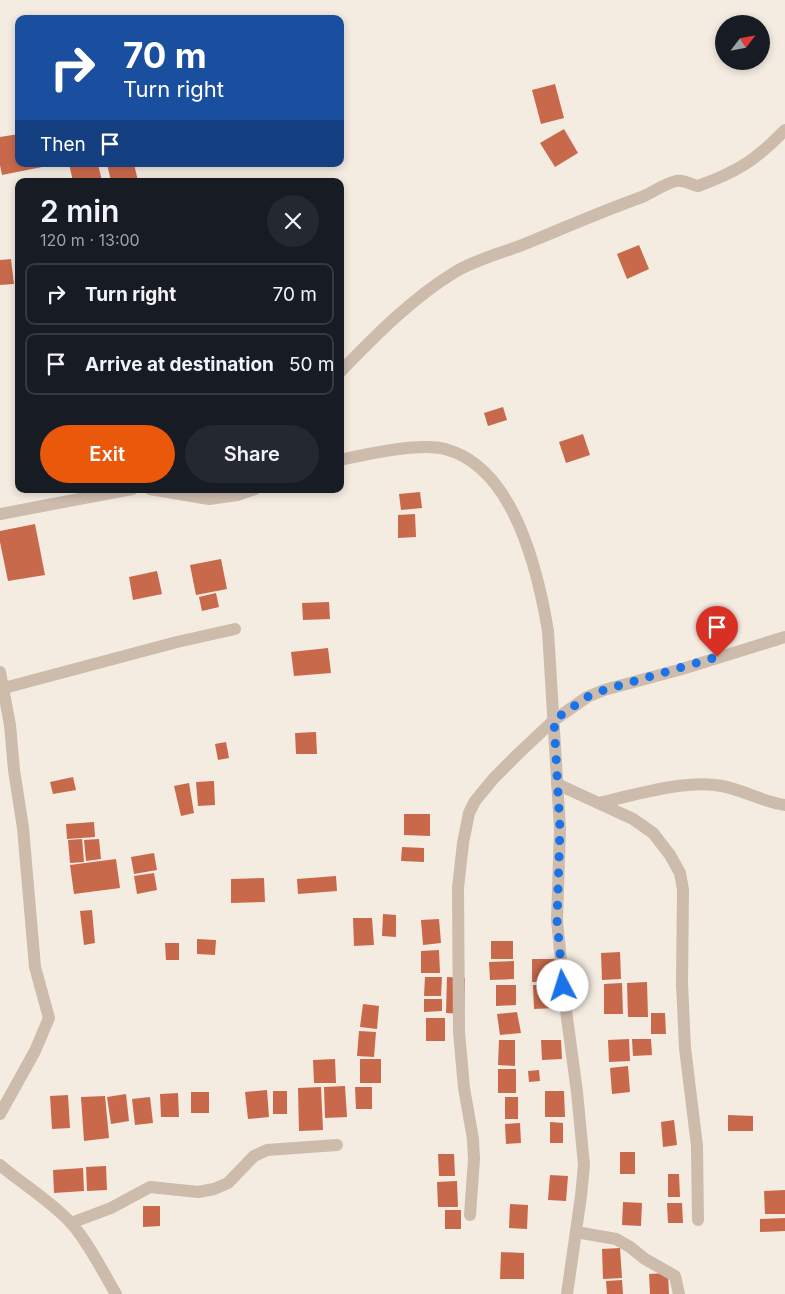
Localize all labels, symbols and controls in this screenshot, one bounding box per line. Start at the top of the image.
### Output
north arrow [715,15,770,70]
map controls [715,15,770,70]
text: 70 m [123,34,207,76]
icon: right [40,35,105,100]
text: Turn right [123,76,224,102]
icon: arrive [96,130,124,158]
text: Then [40,133,86,156]
text: 2 min [40,193,119,229]
button: close [267,195,319,247]
text: 120 m · 13:00 [40,230,140,250]
icon: right [42,280,70,308]
text: Turn right [85,283,176,306]
text: 70 m [273,283,317,306]
icon: arrive [42,350,70,378]
text: Arrive at destination [85,353,274,376]
text: 50 m [289,353,334,376]
button: Exit [40,425,175,483]
button: Share [185,425,319,483]
pin [696,606,738,657]
icon: arrive [703,613,731,641]
position arrow [536,959,588,1011]

